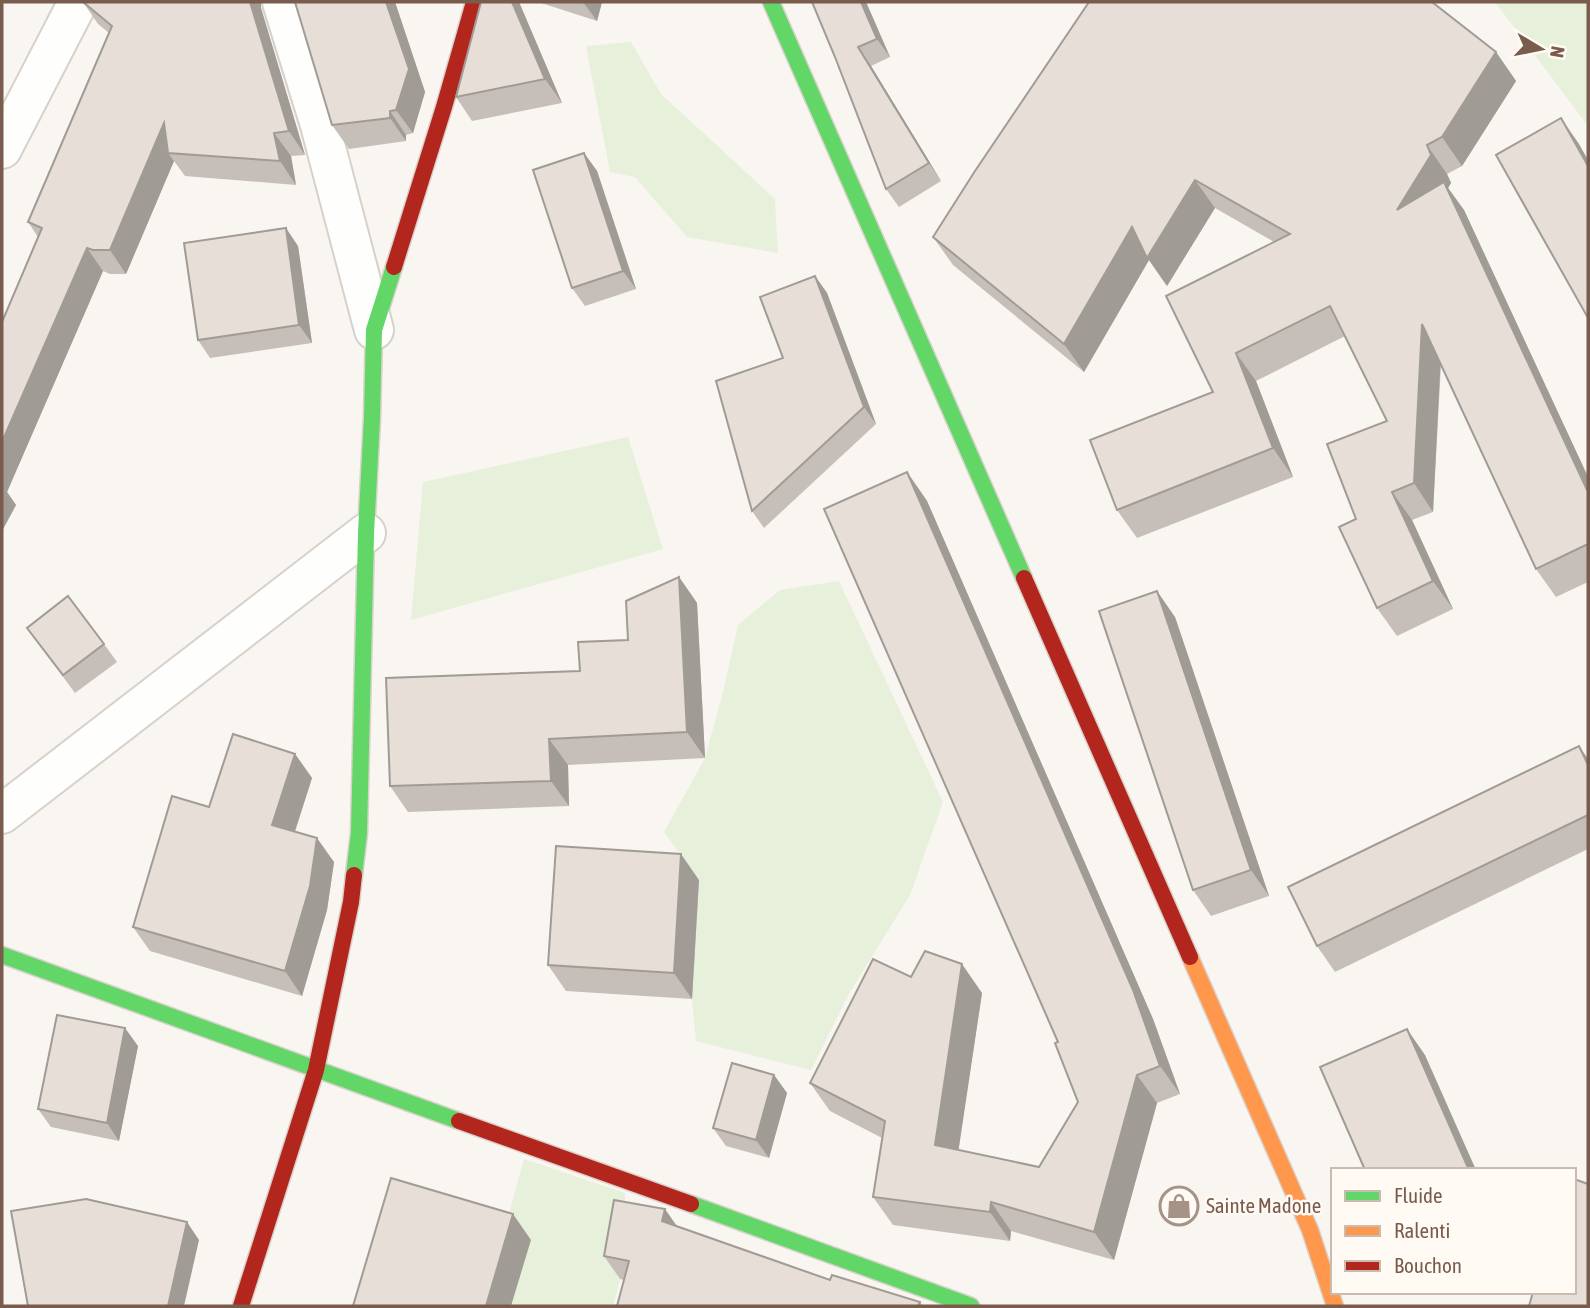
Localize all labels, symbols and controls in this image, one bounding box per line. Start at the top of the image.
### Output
north arrow [1506,14,1576,84]
text: N [1546,45,1570,59]
legend [1331,1168,1576,1294]
text: Fluide [1394,1183,1443,1207]
shop icon: Sainte Madone [1158,1185,1200,1227]
place label: Sainte Madone [1206,1193,1321,1217]
text: Ralenti [1394,1218,1450,1242]
text: Bouchon [1394,1253,1462,1277]

